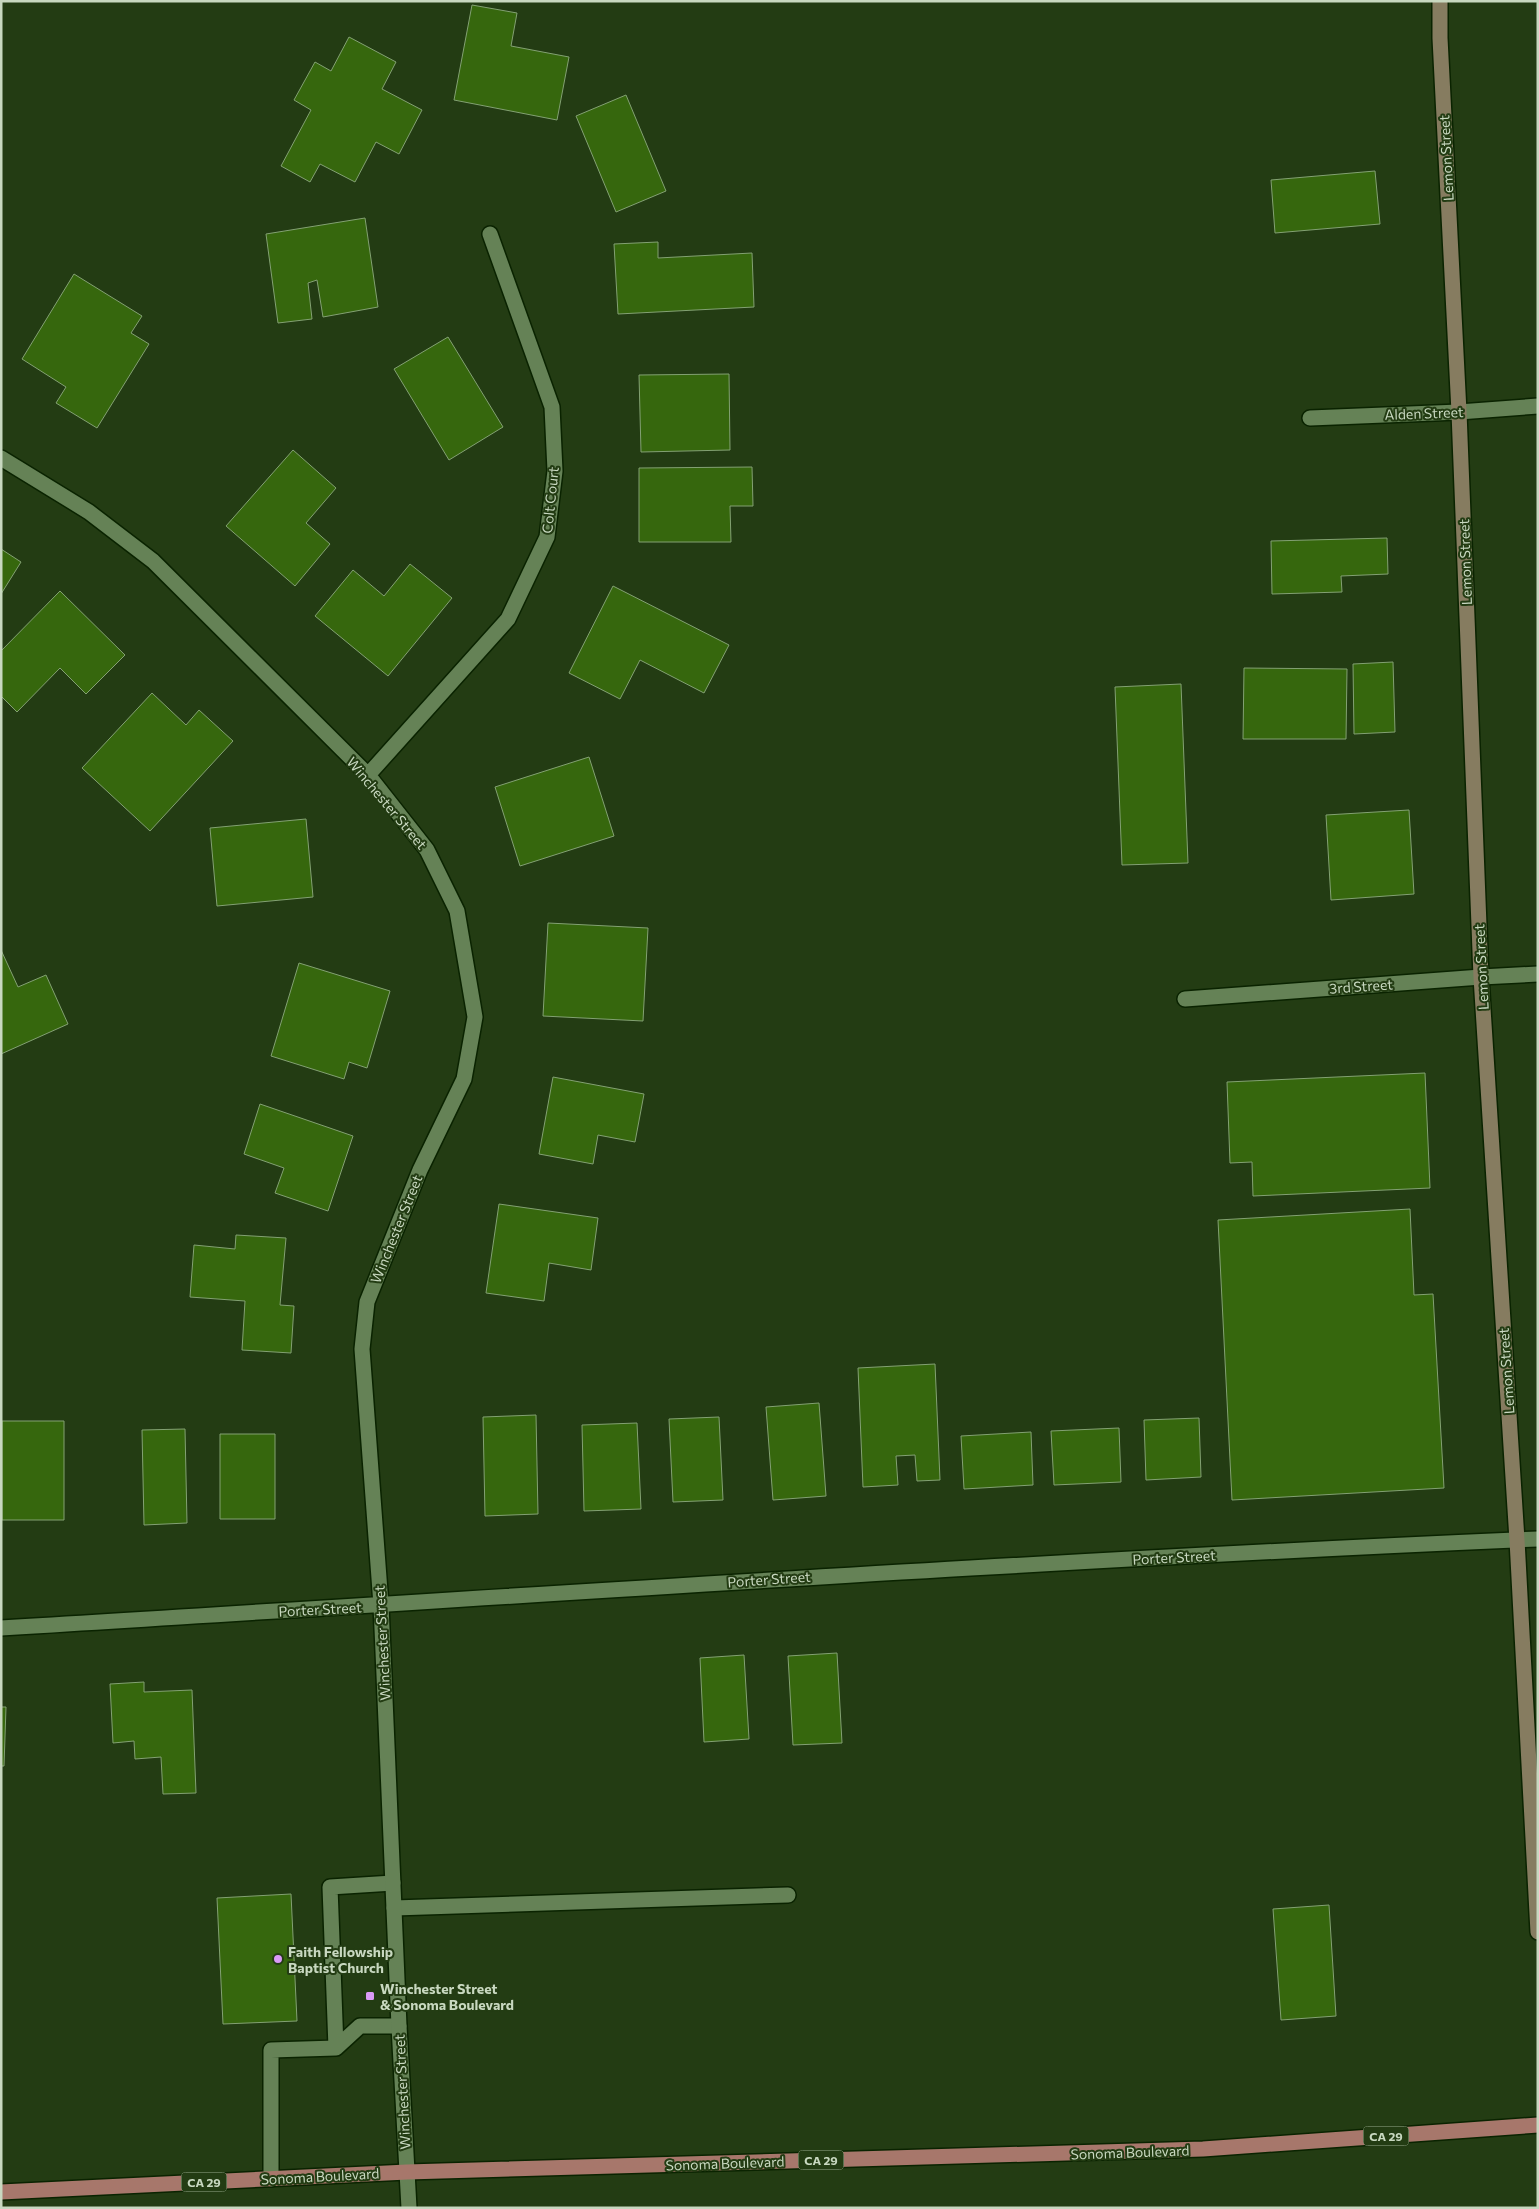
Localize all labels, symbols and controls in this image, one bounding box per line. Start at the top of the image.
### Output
street label: Lemon Street [1435,114,1457,202]
street label: Alden Street [1384,403,1464,423]
street label: Colt Court [538,466,562,534]
street label: Lemon Street [1455,518,1475,605]
street label: Winchester Street [343,753,431,853]
street label: Lemon Street [1470,923,1492,1011]
street label: 3rd Street [1329,975,1394,997]
street label: Winchester Street [366,1172,426,1286]
street label: Lemon Street [1494,1327,1517,1415]
street label: Porter Street [1132,1546,1216,1568]
street label: Porter Street [727,1568,811,1590]
street label: Winchester Street [370,1585,394,1701]
street label: Porter Street [278,1598,362,1620]
place label: Faith Fellowship Baptist Church [288,1943,393,1976]
marker: Faith Fellowship Baptist Church [272,1953,284,1965]
place label: Winchester Street & Sonoma Boulevard [380,1980,514,2013]
marker: Winchester Street & Sonoma Boulevard [364,1990,376,2002]
street label: Winchester Street [390,2034,414,2150]
road number: CA 29 [1364,2126,1408,2146]
street label: Sonoma Boulevard [1070,2141,1190,2163]
road number: CA 29 [798,2150,844,2170]
street label: Sonoma Boulevard [665,2152,785,2174]
street label: Sonoma Boulevard [260,2164,380,2188]
road number: CA 29 [182,2172,226,2192]

